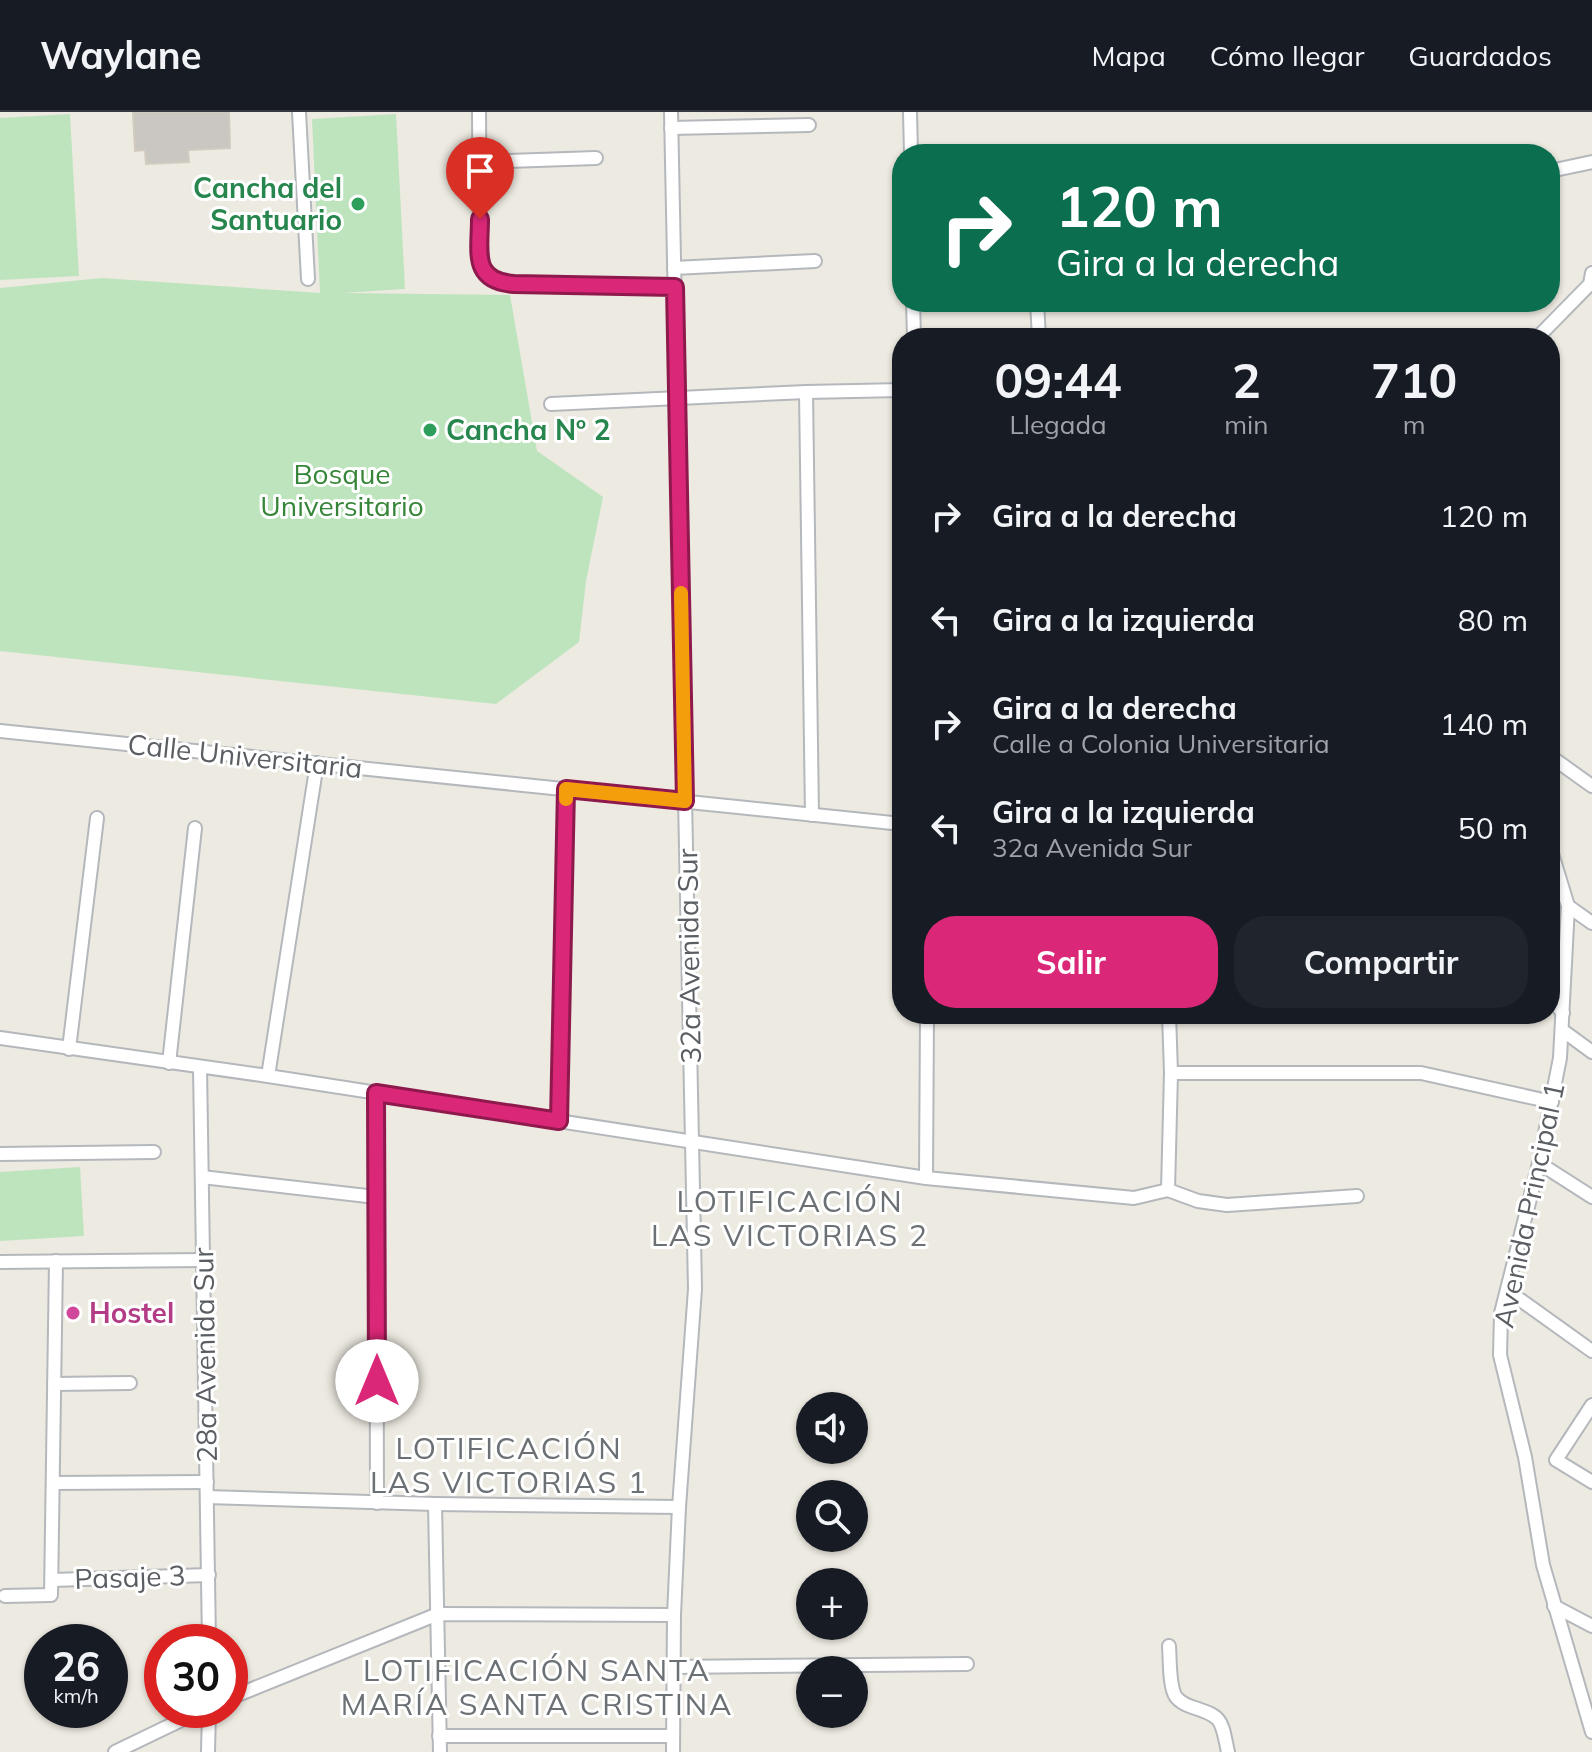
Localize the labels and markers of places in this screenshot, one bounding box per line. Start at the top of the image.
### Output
pin [446,137,514,219]
place label: Cancha del Santuario [193,170,342,237]
marker: Cancha del Santuario [349,195,367,213]
place label: Cancha Nº 2 [446,412,611,447]
marker: Cancha Nº 2 [421,421,439,439]
place label: Hostel [89,1295,174,1330]
marker: Hostel [64,1304,82,1322]

